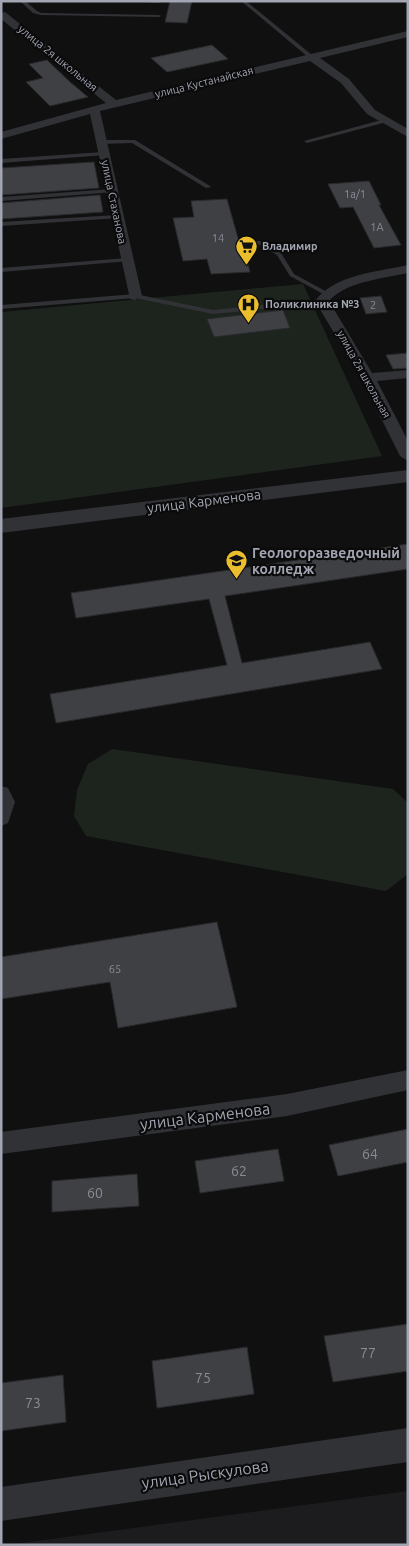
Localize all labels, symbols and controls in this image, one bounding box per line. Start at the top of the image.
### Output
street label: улица 2я школьная [16,22,100,94]
street label: улица Кустанайская [154,64,254,100]
street label: улица Стаханова [99,159,129,245]
house number: 1а/1 [344,188,366,200]
house number: 1А [370,221,385,233]
house number: 14 [212,232,224,244]
supermarket icon: Владимир [234,234,258,265]
place label: Владимир [262,240,318,252]
hospital icon: Поликлиника №3 [237,292,261,323]
place label: Поликлиника №3 [265,298,359,310]
house number: 2 [370,299,376,311]
street label: улица 2я школьная [335,328,393,420]
street label: улица Карменова [146,486,262,516]
place label: Геологоразведочный колледж [252,545,400,577]
school or university icon: Геологоразведочный колледж [224,549,248,580]
house number: 65 [109,963,121,975]
street label: улица Карменова [139,1099,271,1133]
house number: 64 [362,1146,378,1162]
house number: 62 [231,1163,247,1179]
house number: 60 [87,1185,103,1201]
house number: 77 [360,1345,376,1361]
house number: 75 [195,1370,211,1386]
house number: 73 [25,1395,41,1411]
street label: улица Рыскулова [140,1456,270,1492]

